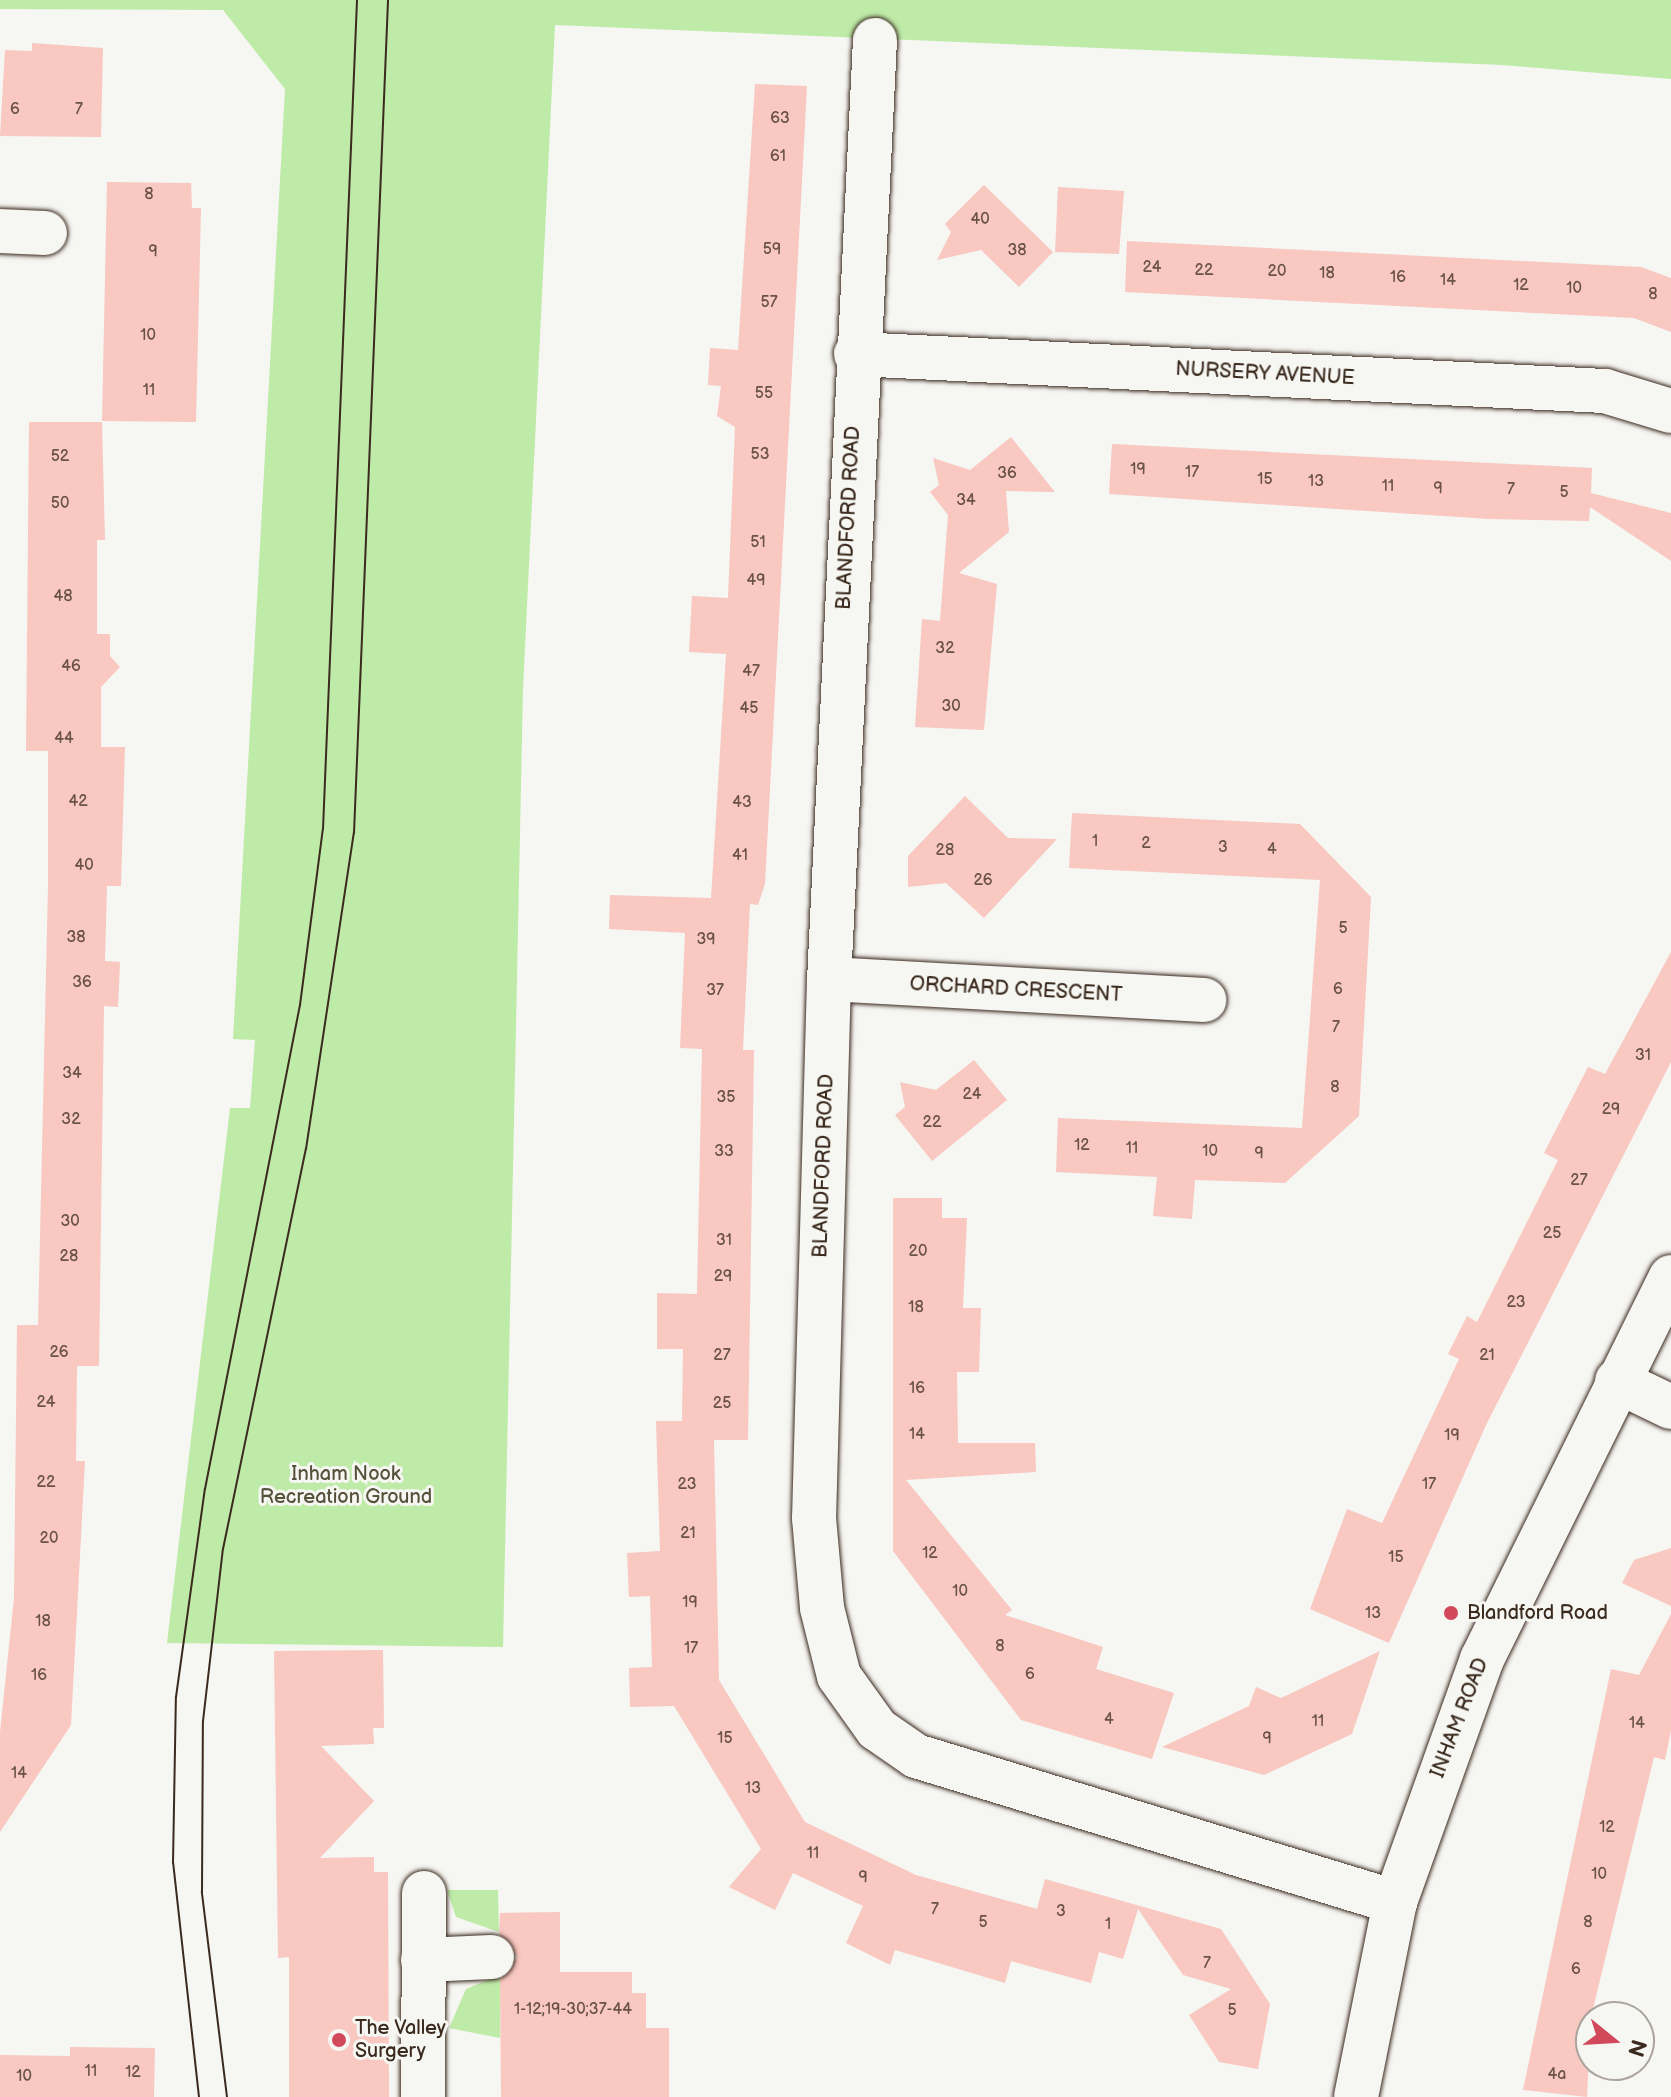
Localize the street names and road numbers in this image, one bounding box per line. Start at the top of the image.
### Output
street label: NURSERY AVENUE [1175,357,1355,391]
street label: BLANDFORD ROAD [832,425,866,611]
street label: ORCHARD CRESCENT [909,972,1123,1008]
street label: BLANDFORD ROAD [809,1074,839,1258]
street label: INHAM ROAD [1426,1655,1494,1781]

